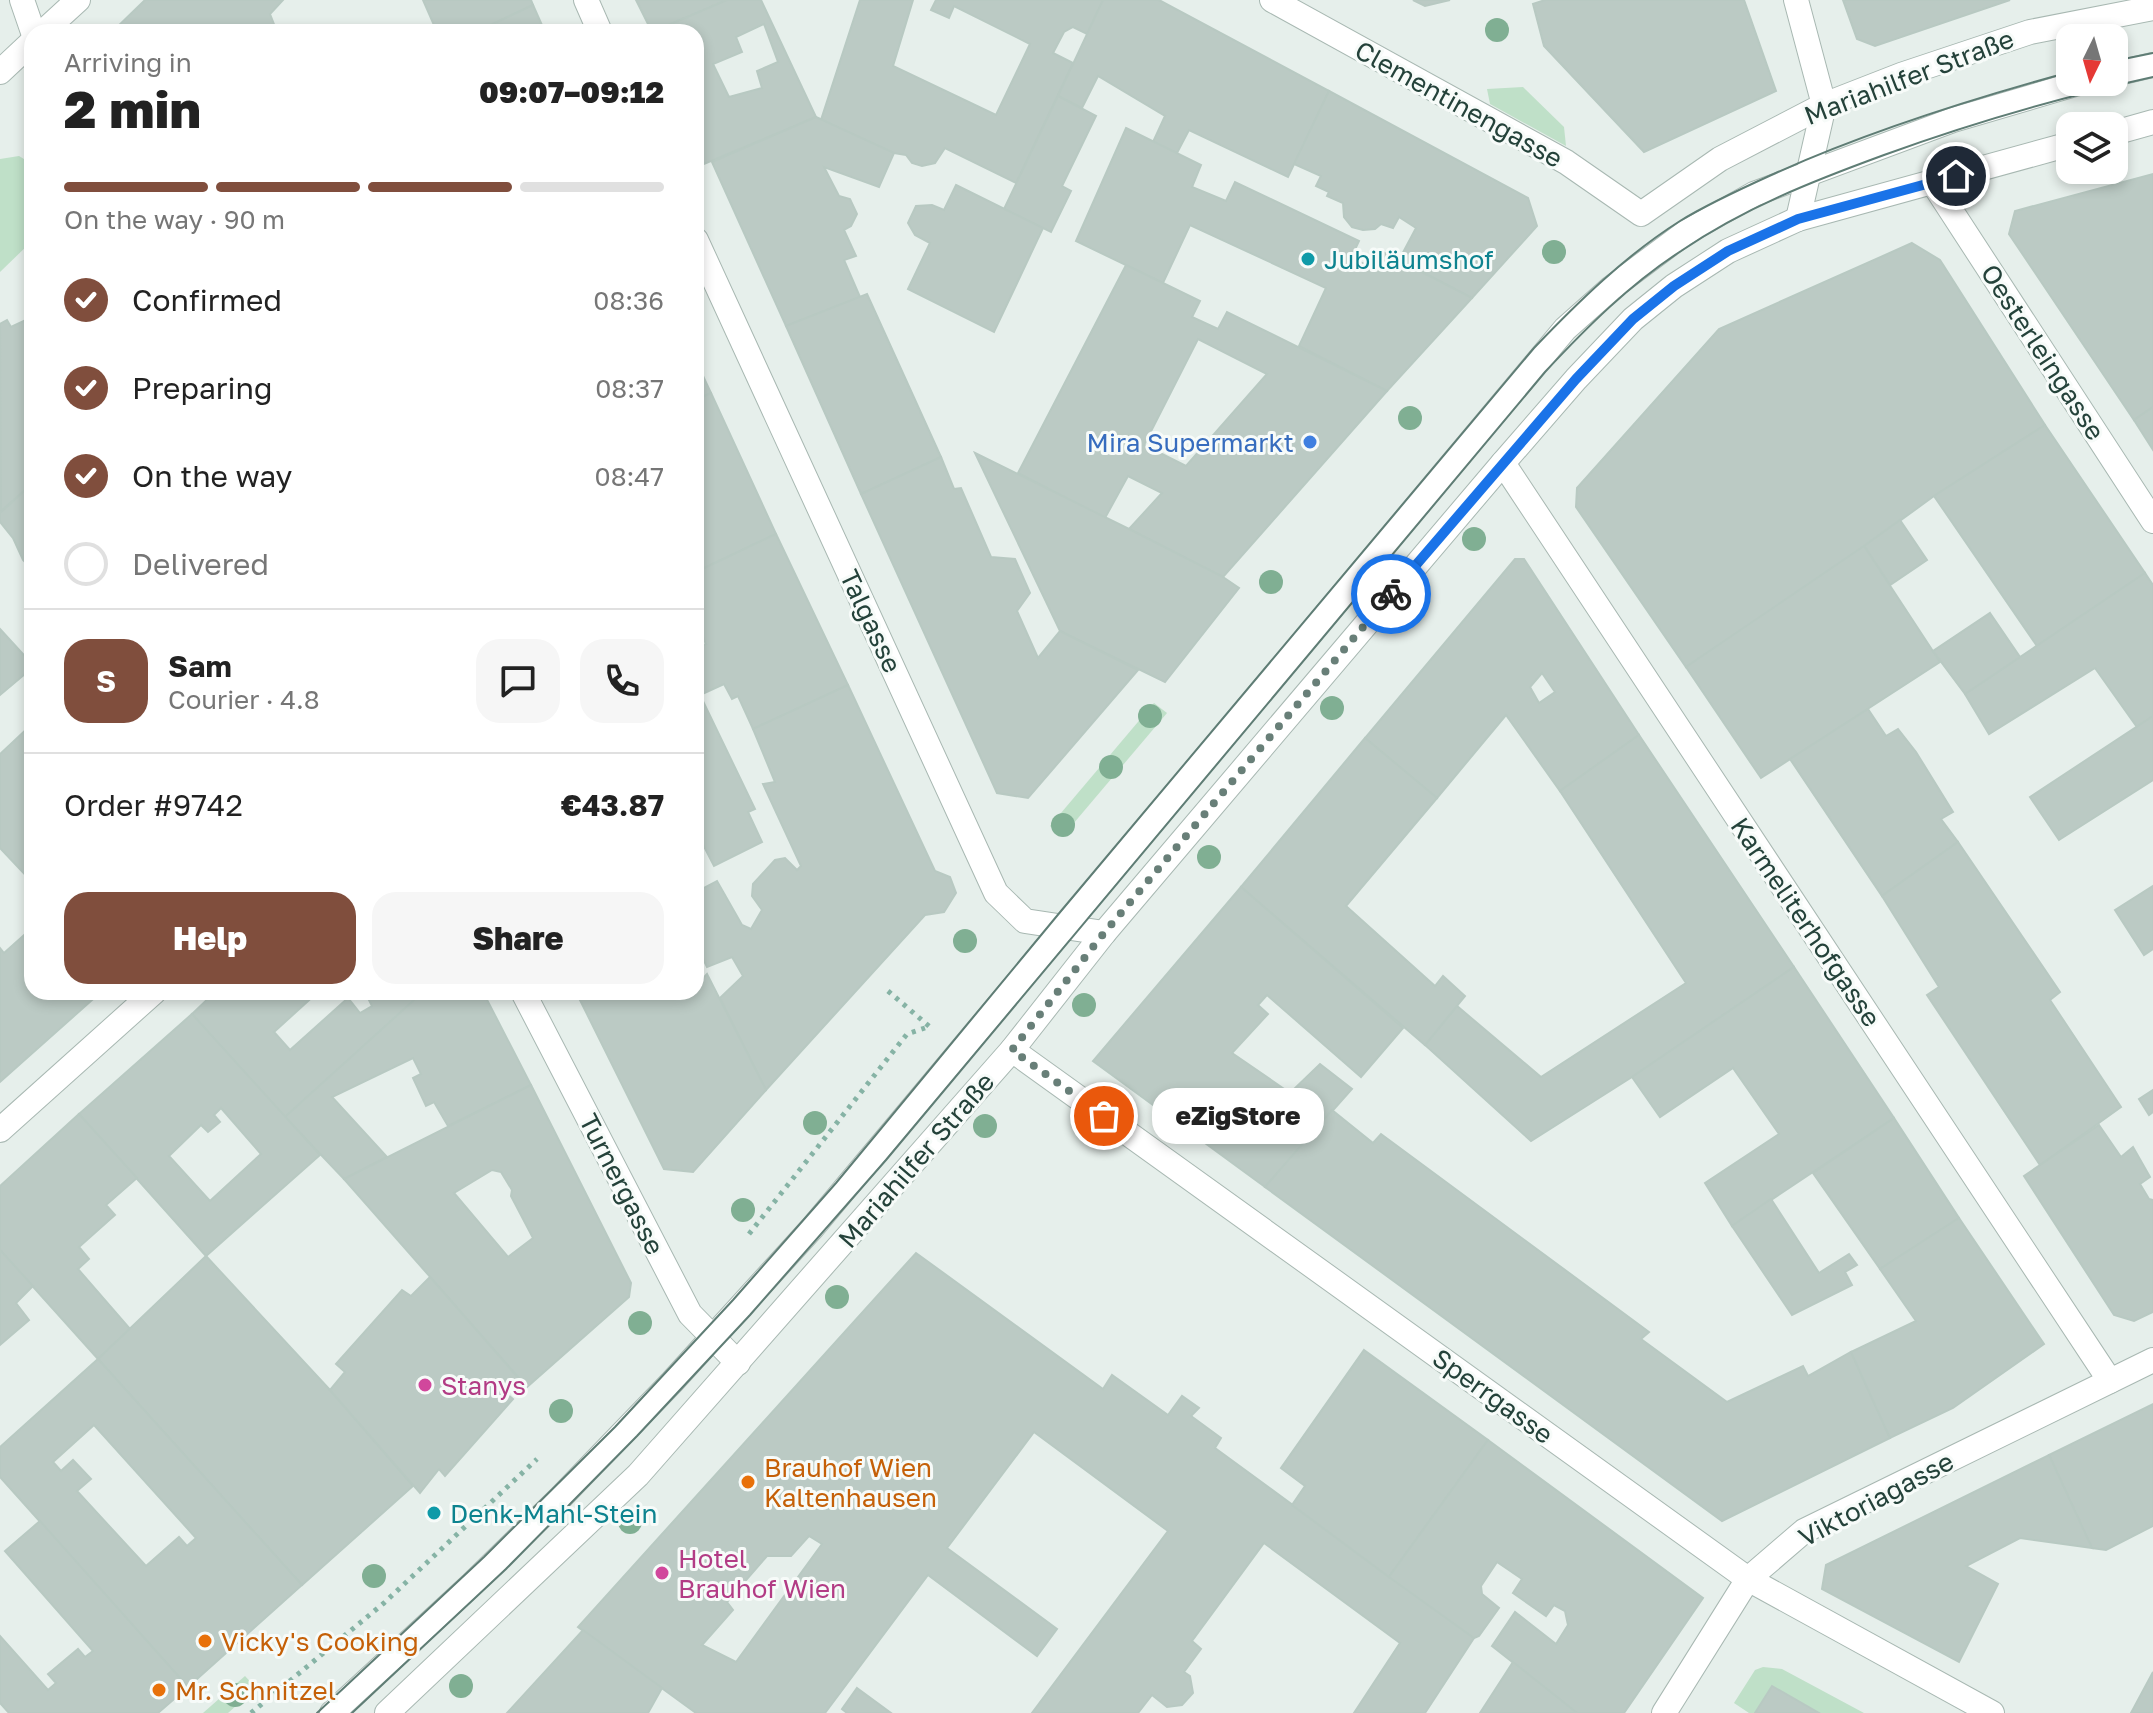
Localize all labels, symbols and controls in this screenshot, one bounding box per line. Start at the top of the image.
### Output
street label: Mariahilfer Straße [1800,23,2018,131]
north arrow [2056,24,2128,96]
map controls [2056,24,2128,184]
street label: Clementinengasse [1350,34,1568,174]
text: Arriving in [64,47,192,78]
text: 09:07–09:12 [479,74,664,110]
text: 2 min [64,77,201,139]
button: layers [2056,112,2128,184]
pin [1922,142,1990,210]
icon: home [1934,154,1978,198]
text: On the way · 90 m [64,204,285,235]
place label: Jubiläumshof [1324,244,1493,275]
marker: Jubiläumshof [1299,250,1317,268]
street label: Oesterleingasse [1975,258,2111,446]
icon: check [64,278,108,322]
text: Confirmed [132,282,282,318]
text: 08:36 [593,285,664,316]
icon: check [64,366,108,410]
text: Preparing [132,370,273,406]
text: 08:37 [595,373,664,404]
place label: Mira Supermarkt [1087,427,1294,458]
marker: Mira Supermarkt [1301,433,1319,451]
icon: check [64,454,108,498]
text: On the way [132,458,292,494]
text: 08:47 [595,461,664,492]
text: Delivered [132,546,269,582]
courier [1351,554,1431,634]
street label: Talgasse [834,565,908,677]
icon: bike [1369,572,1413,616]
button: chat [476,639,560,723]
button: phone [580,639,664,723]
text: Sam [168,648,232,684]
text: S [96,663,116,699]
text: Courier · 4.8 [168,684,320,715]
text: Order #9742 [64,787,243,823]
text: €43.87 [561,787,664,823]
street label: Karmeliterhofgasse [1725,812,1887,1032]
button: Help [64,892,356,984]
button: Share [372,892,664,984]
street label: Mariahilfer Straße [832,1066,1000,1254]
pin [1070,1082,1138,1150]
callout: eZigStore [1152,1088,1324,1144]
icon: bag [1082,1094,1126,1138]
text: eZigStore [1176,1100,1300,1131]
street label: Turnergasse [573,1108,671,1260]
street label: Sperrgasse [1427,1342,1559,1450]
place label: Stanys [441,1370,526,1401]
marker: Stanys [416,1376,434,1394]
street label: Viktoriagasse [1793,1445,1959,1553]
place label: Brauhof Wien Kaltenhausen [764,1452,937,1513]
marker: Brauhof Wien Kaltenhausen [739,1473,757,1491]
place label: Denk-Mahl-Stein [450,1498,658,1529]
marker: Denk-Mahl-Stein [425,1504,443,1522]
place label: Hotel Brauhof Wien [678,1543,846,1604]
marker: Hotel Brauhof Wien [653,1564,671,1582]
place label: Vicky's Cooking [221,1626,419,1657]
marker: Vicky's Cooking [196,1632,214,1650]
place label: Mr. Schnitzel [175,1675,336,1706]
marker: Mr. Schnitzel [150,1681,168,1699]

